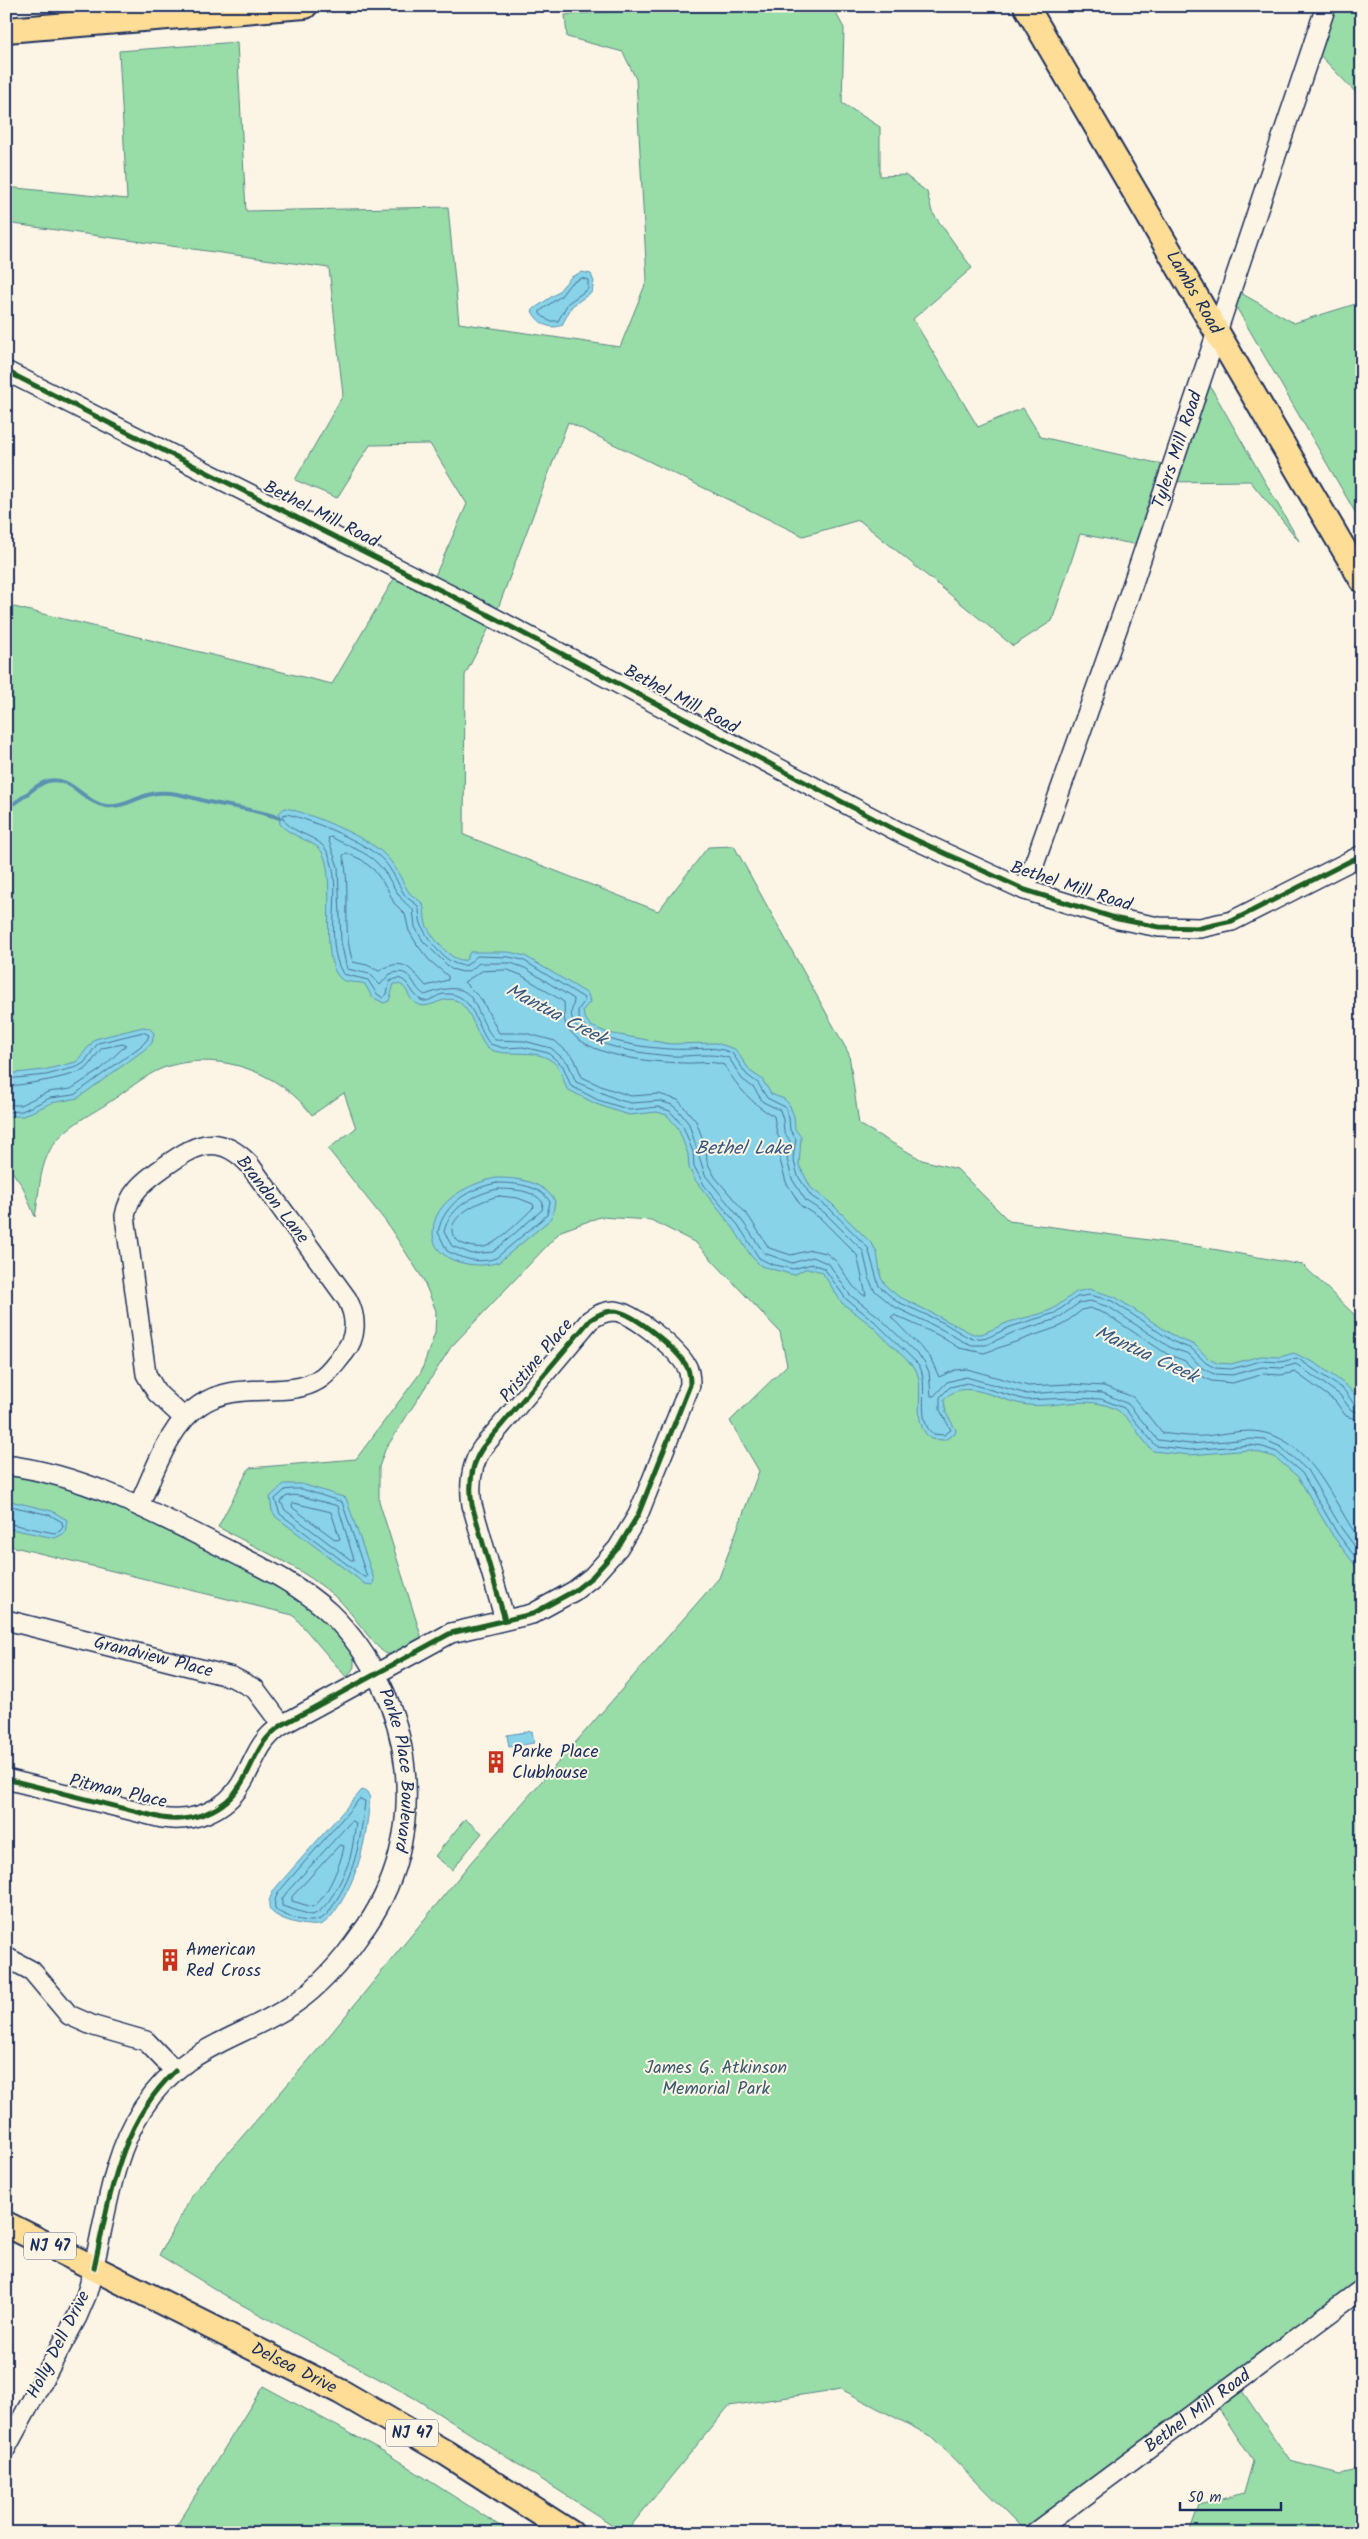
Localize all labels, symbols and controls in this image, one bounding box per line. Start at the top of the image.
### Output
street label: Lambs Road [1158,245,1230,341]
street label: Tylers Mill Road [1144,386,1211,512]
street label: Bethel Mill Road [258,473,385,557]
street label: Bethel Mill Road [618,657,745,743]
street label: Bethel Mill Road [1006,854,1137,921]
water label: Mantua Creek [500,976,615,1056]
water label: Bethel Lake [695,1134,793,1164]
street label: Brandon Lane [228,1150,316,1250]
street label: Pristine Place [493,1312,581,1410]
water label: Mantua Creek [1089,1318,1205,1393]
street label: Grandview Place [91,1628,216,1686]
street label: Parke Place Boulevard [370,1684,421,1856]
place label: Parke Place Clubhouse [512,1738,599,1788]
building icon: Parke Place Clubhouse [483,1749,509,1775]
street label: Pitman Place [66,1767,170,1817]
place label: American Red Cross [186,1936,261,1986]
building icon: American Red Cross [157,1947,183,1973]
park label: James G. Atkinson Memorial Park [645,2054,787,2104]
road number: NJ 47 [24,2232,76,2260]
street label: Holly Dell Drive [19,2286,99,2404]
street label: Delsea Drive [246,2334,342,2402]
street label: Bethel Mill Road [1138,2361,1258,2461]
road number: NJ 47 [386,2420,438,2446]
scale bar [1180,2479,1282,2511]
text: 50 m [1188,2486,1222,2510]

